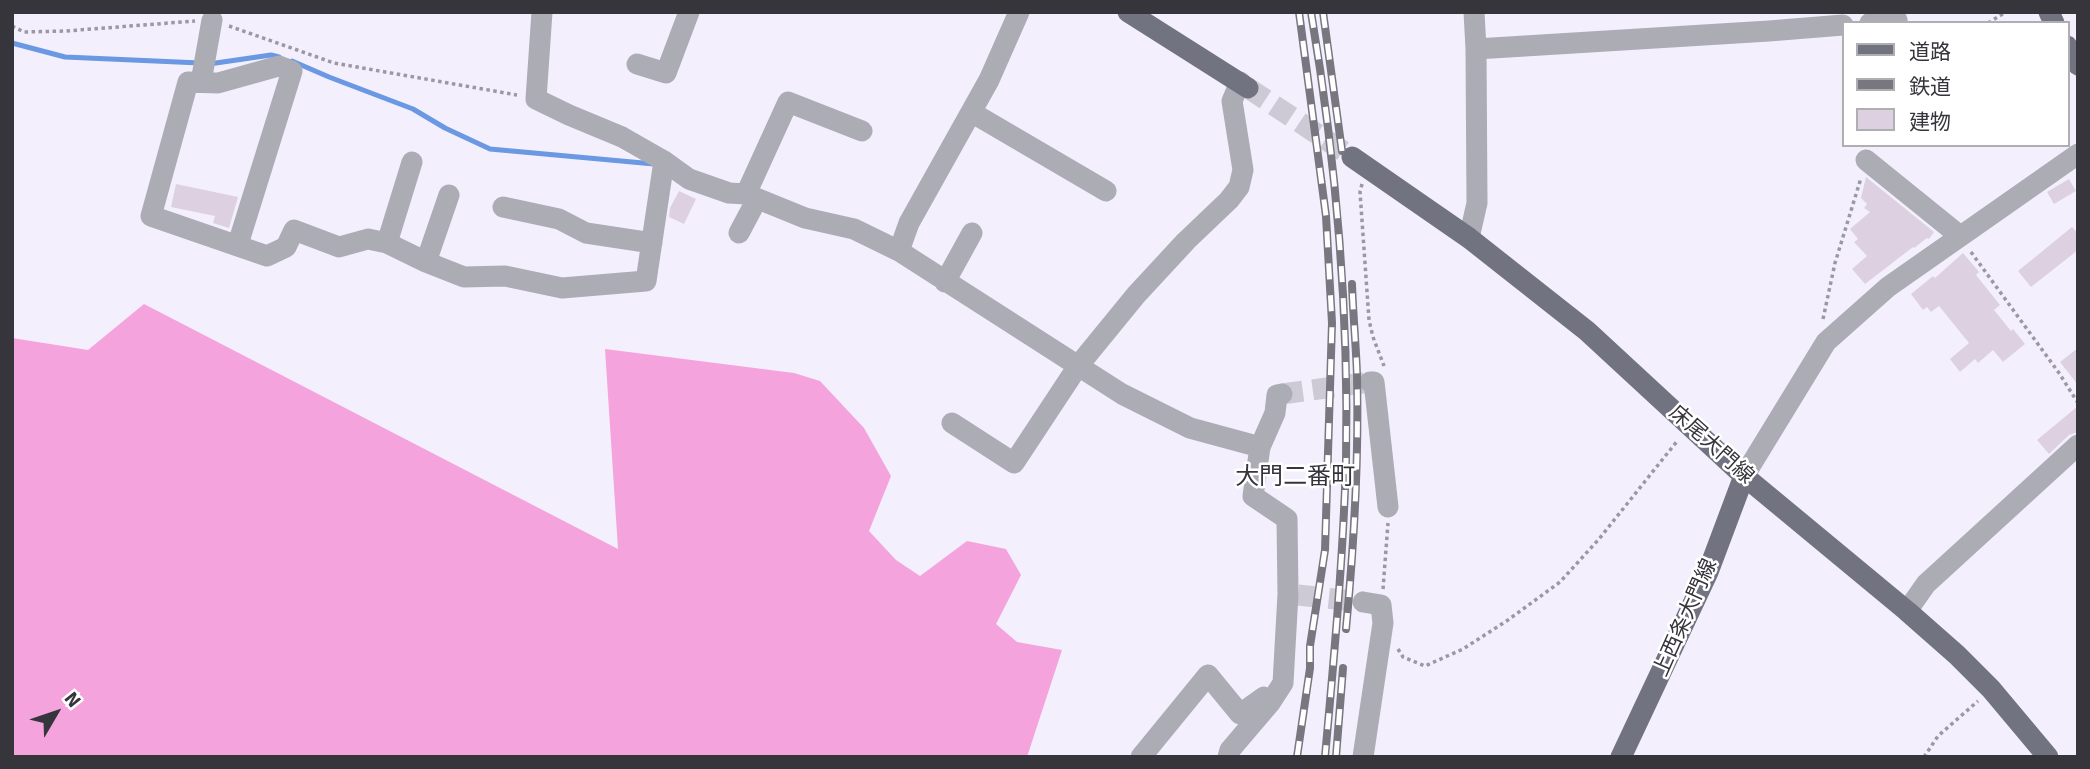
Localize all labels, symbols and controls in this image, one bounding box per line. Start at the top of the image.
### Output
legend [1842,21,2069,147]
text: 道路 [1909,39,1951,65]
text: 鉄道 [1909,74,1951,100]
text: 建物 [1909,109,1951,135]
street label: 床尾大門線 [1664,401,1758,489]
district label: 大門二番町 [1235,464,1355,492]
street label: 上西条大門線 [1649,555,1723,681]
north arrow [21,678,91,748]
text: N [59,687,86,712]

